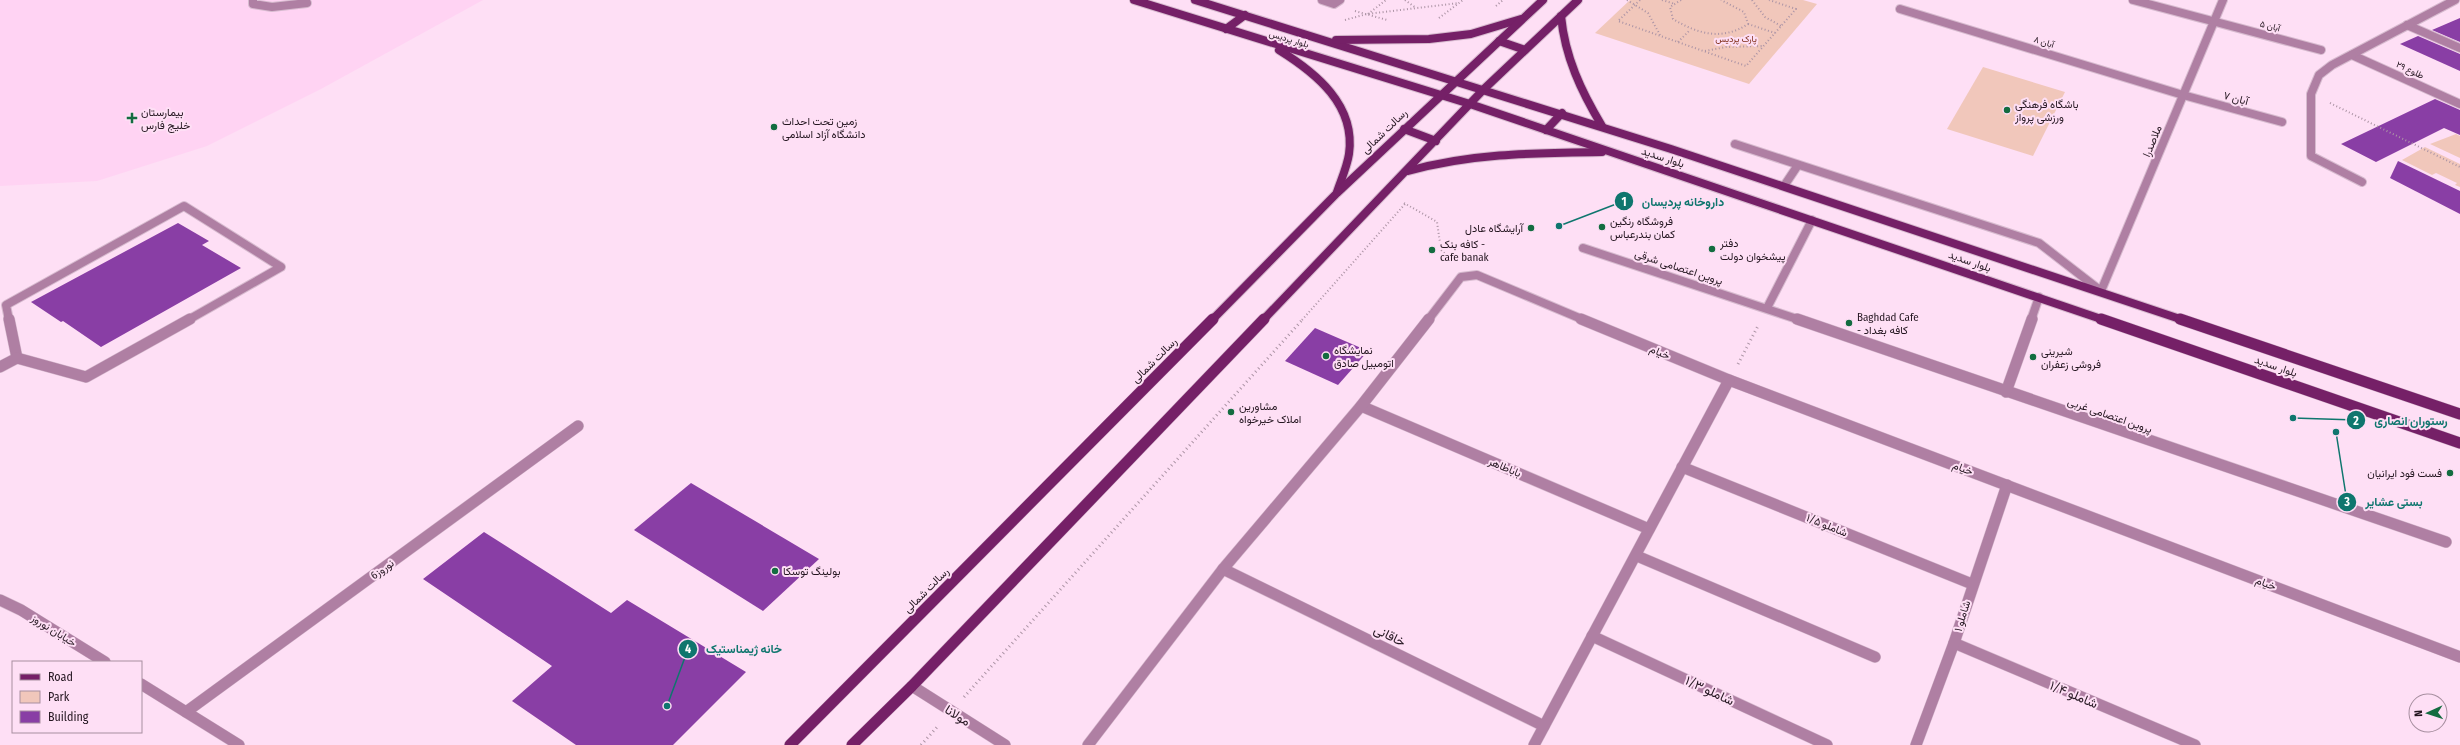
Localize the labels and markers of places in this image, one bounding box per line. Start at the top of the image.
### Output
place label: باشگاه فرهنگی ورزشی پرواز [2014,98,2079,125]
marker: باشگاه فرهنگی ورزشی پرواز [2002,105,2012,115]
place label: بیمارستان خلیج فارس [141,106,190,133]
marker: بیمارستان خلیج فارس [126,112,138,124]
place label: زمین تحت احداث دانشگاه آزاد اسلامی [782,115,865,141]
marker: زمین تحت احداث دانشگاه آزاد اسلامی [769,122,779,132]
callout: داروخانه پردیسان [1614,189,1733,213]
place label: فروشگاه رنگین کمان بندرعباس [1610,215,1675,241]
place label: آرایشگاه عادل [1465,222,1524,235]
marker: فروشگاه رنگین کمان بندرعباس [1597,222,1607,232]
marker: آرایشگاه عادل [1526,223,1536,233]
place label: دفتر پیشخوان دولت [1719,237,1786,264]
place label: کافه بنک - cafe banak [1440,238,1490,264]
marker: دفتر پیشخوان دولت [1707,244,1717,254]
marker: کافه بنک - cafe banak [1427,245,1437,255]
place label: Baghdad Cafe - کافه بغداد [1857,311,1919,337]
marker: Baghdad Cafe - کافه بغداد [1844,318,1854,328]
place label: نمایشگاه اتومبیل صادق [1334,344,1394,370]
place label: شیرینی فروشی زعفران [2041,345,2101,371]
marker: نمایشگاه اتومبیل صادق [1321,351,1331,361]
marker: شیرینی فروشی زعفران [2028,352,2038,362]
place label: مشاورین املاک خیرخواه [1239,400,1301,426]
marker: مشاورین املاک خیرخواه [1226,407,1236,417]
callout: رستوران انصاری [2346,408,2455,432]
place label: فست فود ایرانیان [2367,467,2442,480]
marker: فست فود ایرانیان [2445,468,2455,478]
callout: بستی عشایر [2337,490,2430,514]
place label: بولینگ توسکا [783,565,840,578]
marker: بولینگ توسکا [770,566,780,576]
callout: خانه ژیمناستیک [678,637,790,661]

